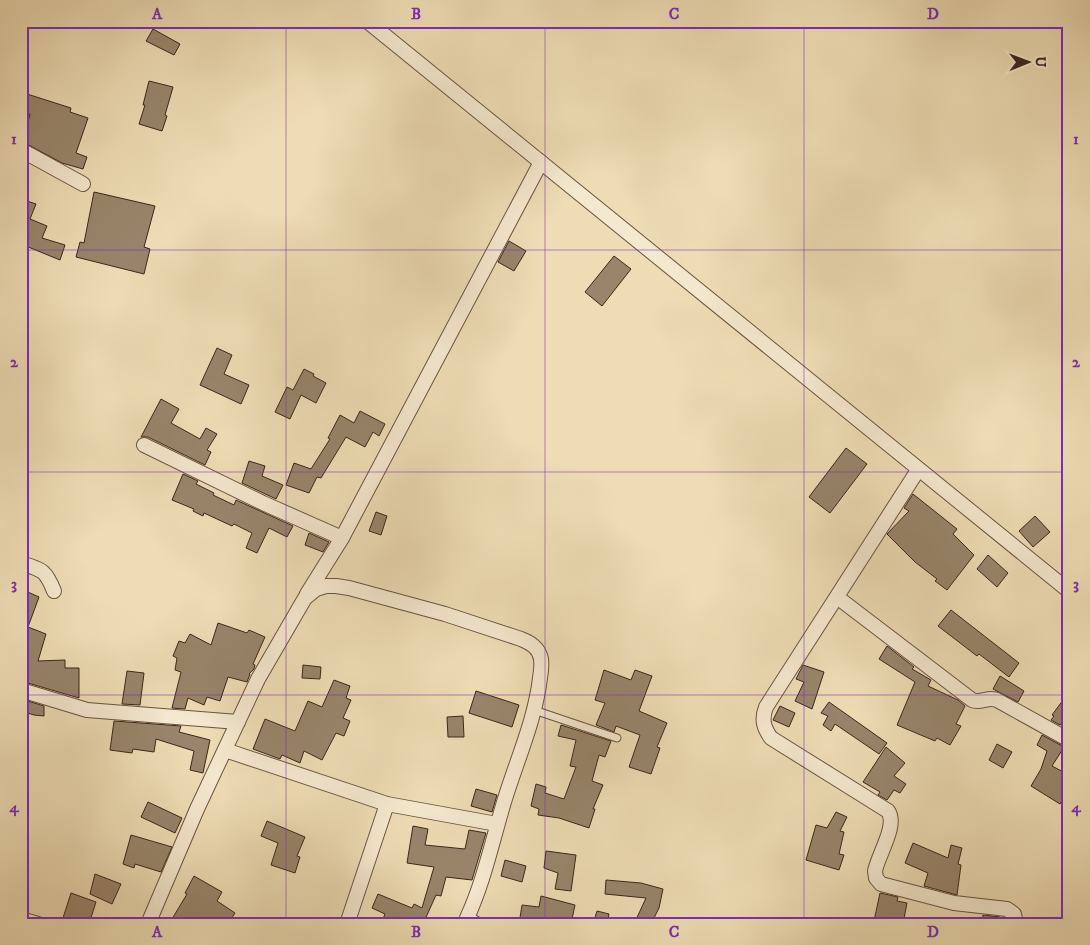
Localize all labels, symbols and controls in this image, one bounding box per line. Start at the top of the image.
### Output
text: A [151,4,163,24]
text: B [411,4,421,24]
text: C [669,4,679,24]
text: D [927,4,939,24]
north arrow [1002,38,1052,88]
text: U [1031,56,1049,68]
text: 1 [11,129,17,149]
text: 1 [1073,129,1079,149]
text: 2 [10,352,19,372]
text: 2 [1072,352,1081,372]
text: 3 [11,574,17,594]
text: 3 [1073,574,1079,594]
text: 4 [8,797,19,817]
text: 4 [1070,797,1081,817]
text: A [151,922,163,942]
text: B [411,922,421,942]
text: C [669,922,679,942]
text: D [927,922,939,942]

